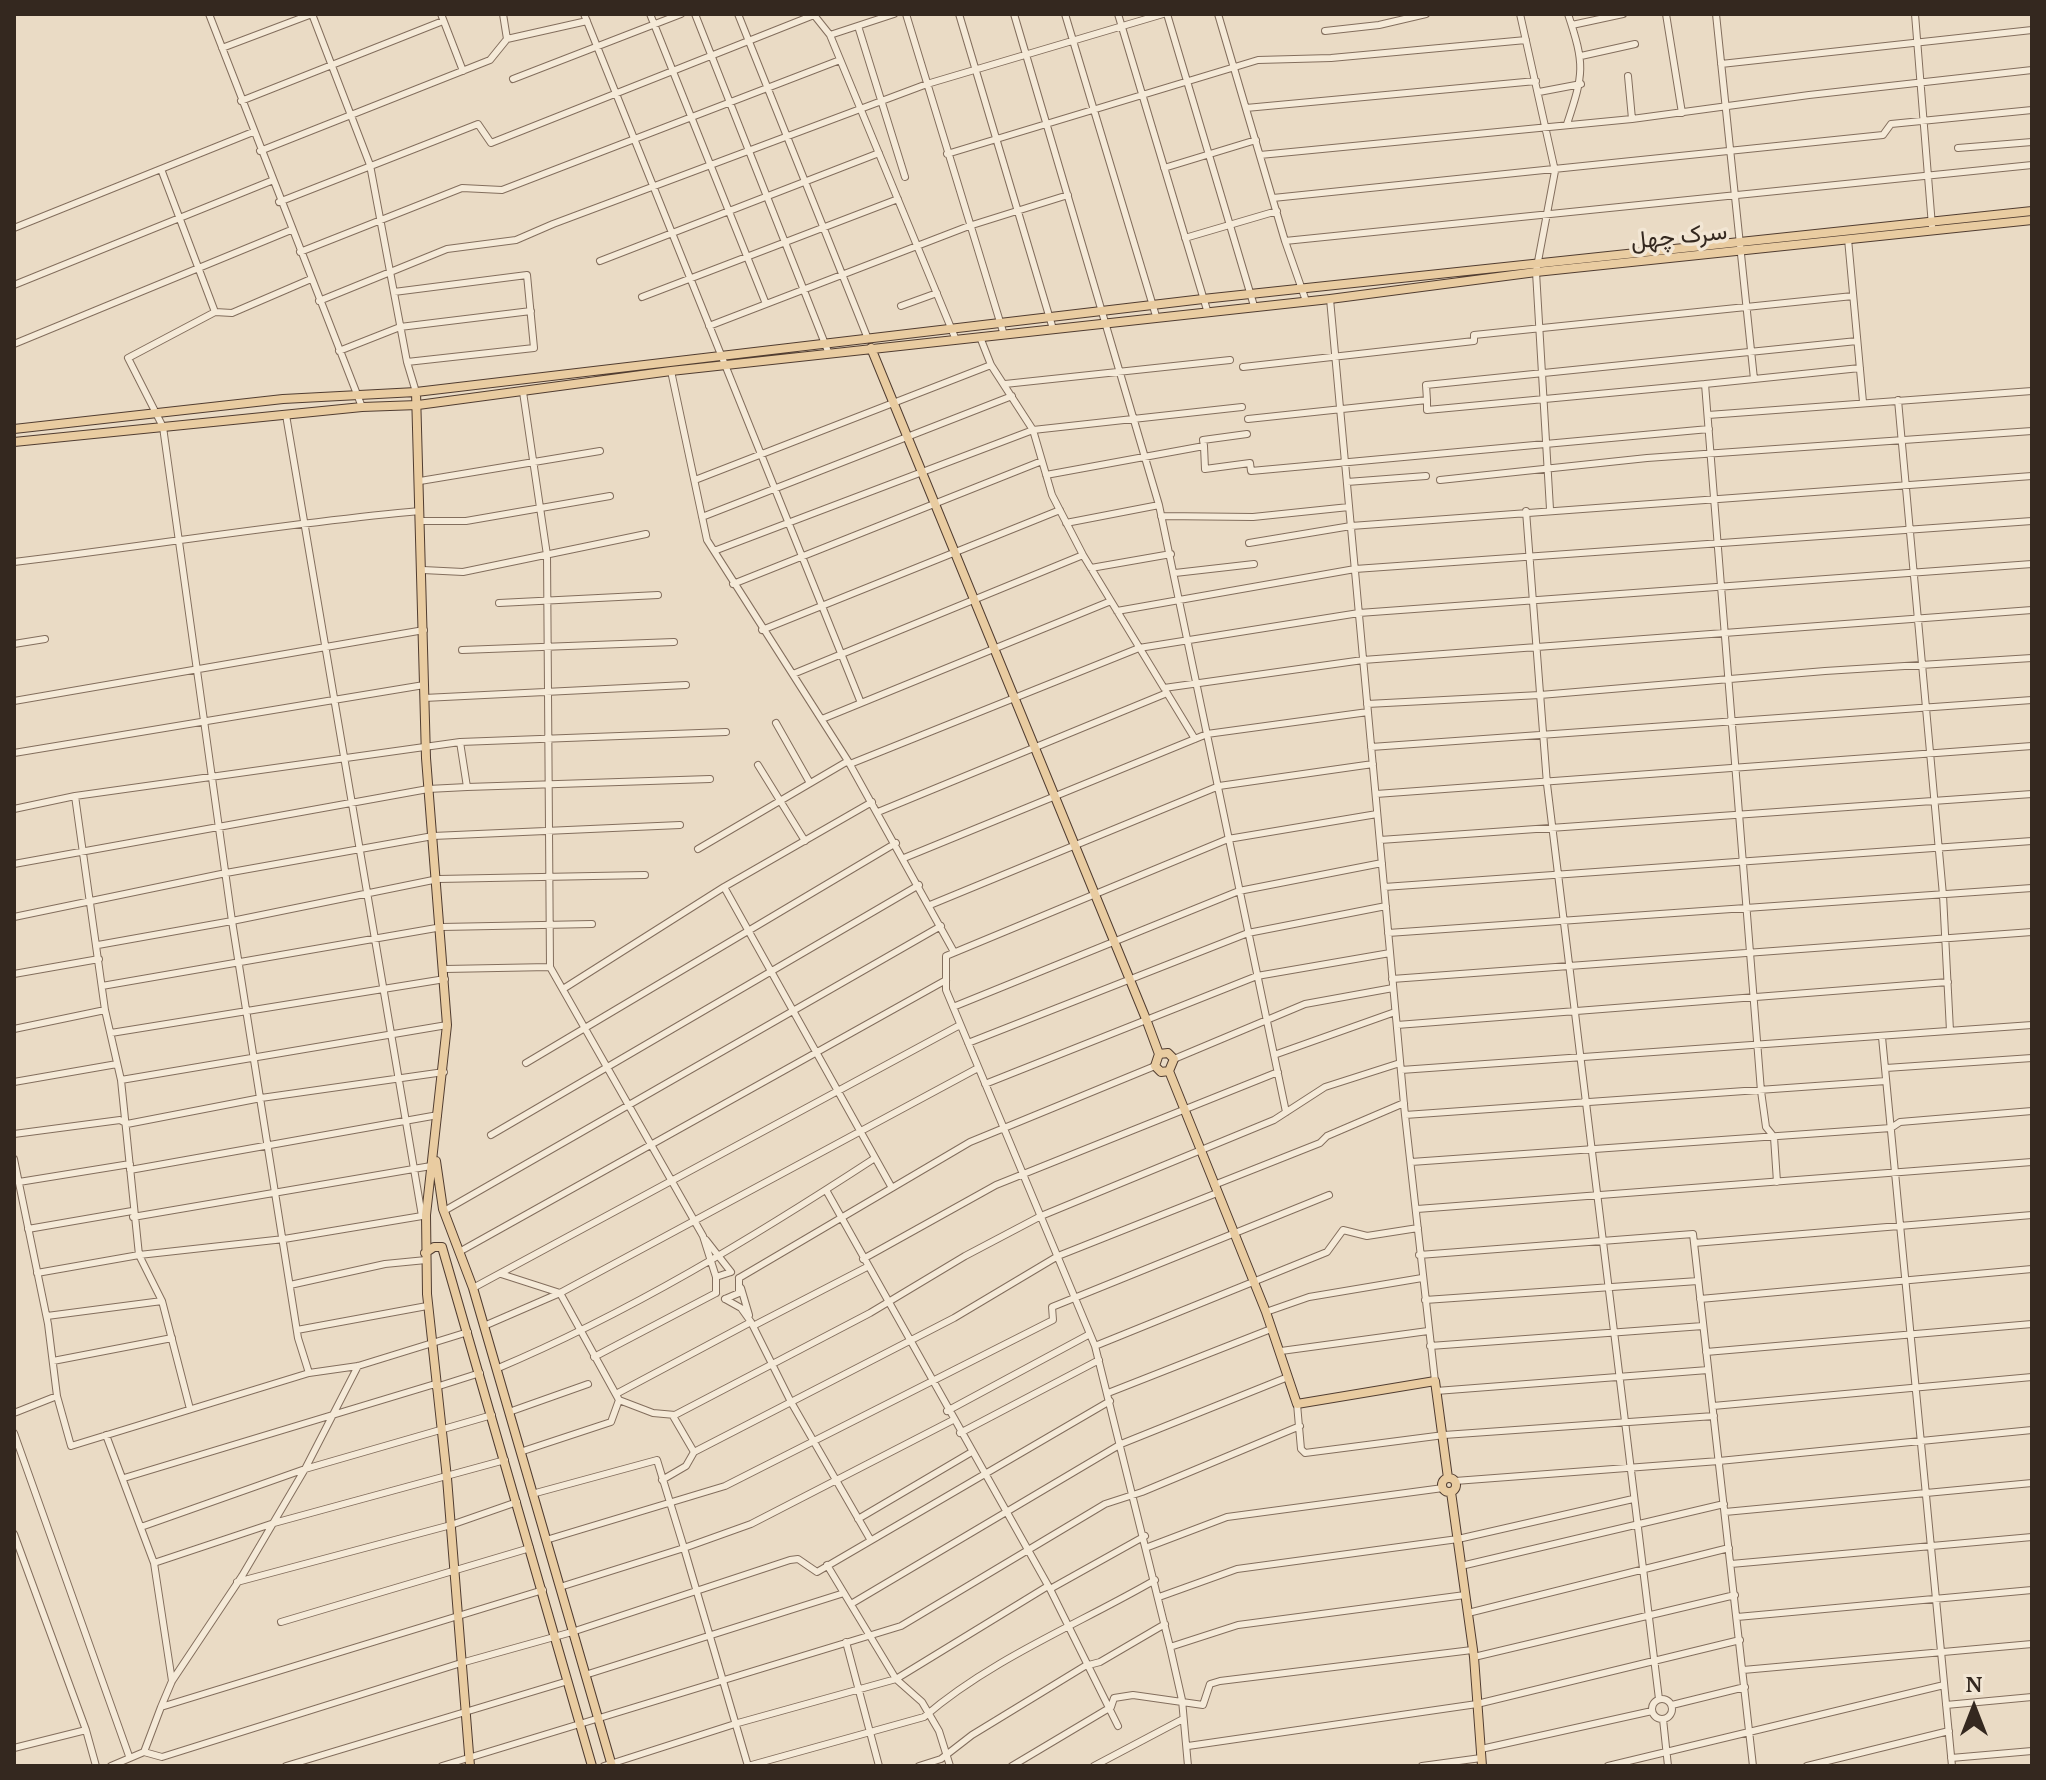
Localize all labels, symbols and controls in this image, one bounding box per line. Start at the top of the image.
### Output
street label: سرک چهل [1629,218,1729,256]
north arrow [1934,1668,2014,1748]
text: N [1966,1669,1982,1698]

